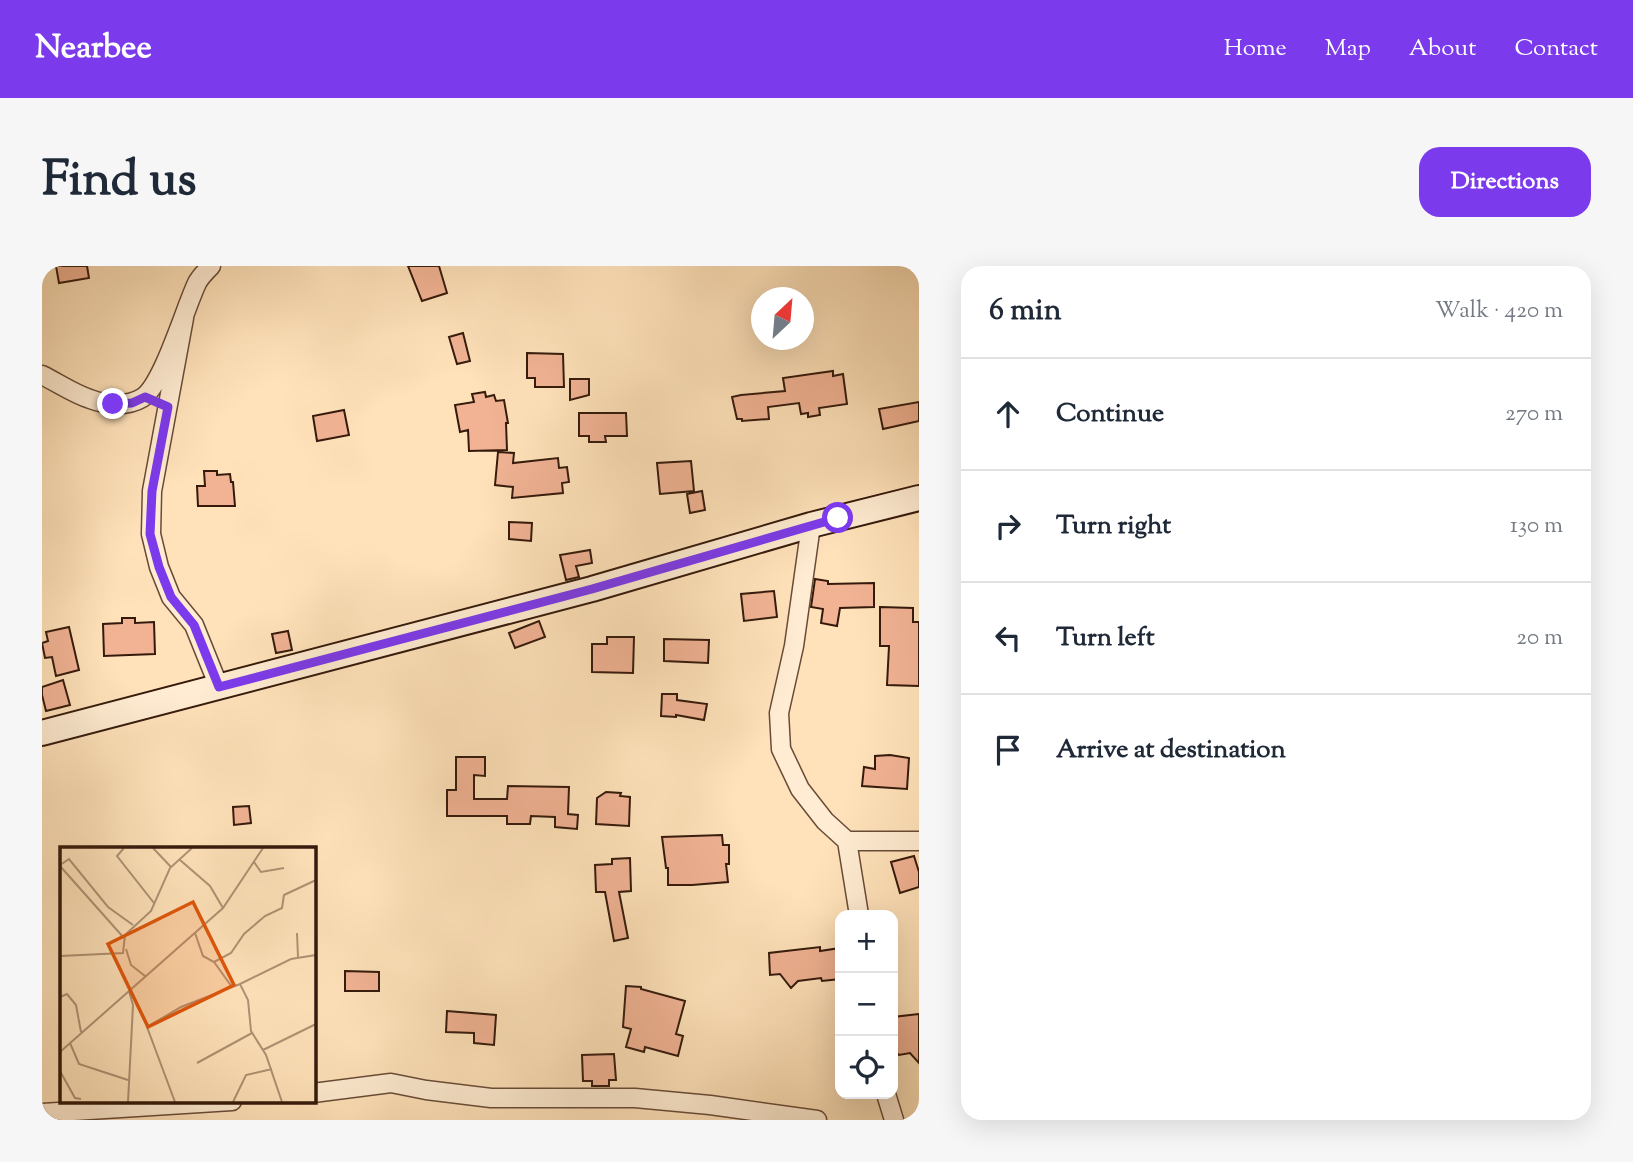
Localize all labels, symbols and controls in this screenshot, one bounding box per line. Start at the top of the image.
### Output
text: Nearbee [35,25,152,73]
text: Home [1224,32,1287,66]
text: Map [1325,32,1371,66]
text: About [1409,32,1476,66]
text: Contact [1514,32,1598,66]
text: Find us [42,147,196,217]
button: Directions [1419,147,1591,217]
north arrow [751,287,814,350]
text: 6 min [989,290,1061,333]
text: Walk · 420 m [1435,295,1563,328]
route end [97,388,128,419]
icon: ahead [989,395,1027,433]
text: Continue [1056,396,1164,433]
text: 270 m [1505,398,1563,431]
route start [822,502,853,533]
icon: right [989,507,1027,545]
text: Turn right [1056,508,1171,545]
text: 130 m [1510,510,1563,543]
icon: left [989,619,1027,657]
text: Turn left [1056,620,1155,657]
text: 20 m [1516,622,1563,655]
icon: arrive [989,731,1027,769]
text: Arrive at destination [1056,732,1286,769]
inset map [60,847,315,1102]
map controls [835,910,898,1099]
button: + [835,910,898,973]
button: − [835,973,898,1036]
button: locate [835,1036,898,1099]

